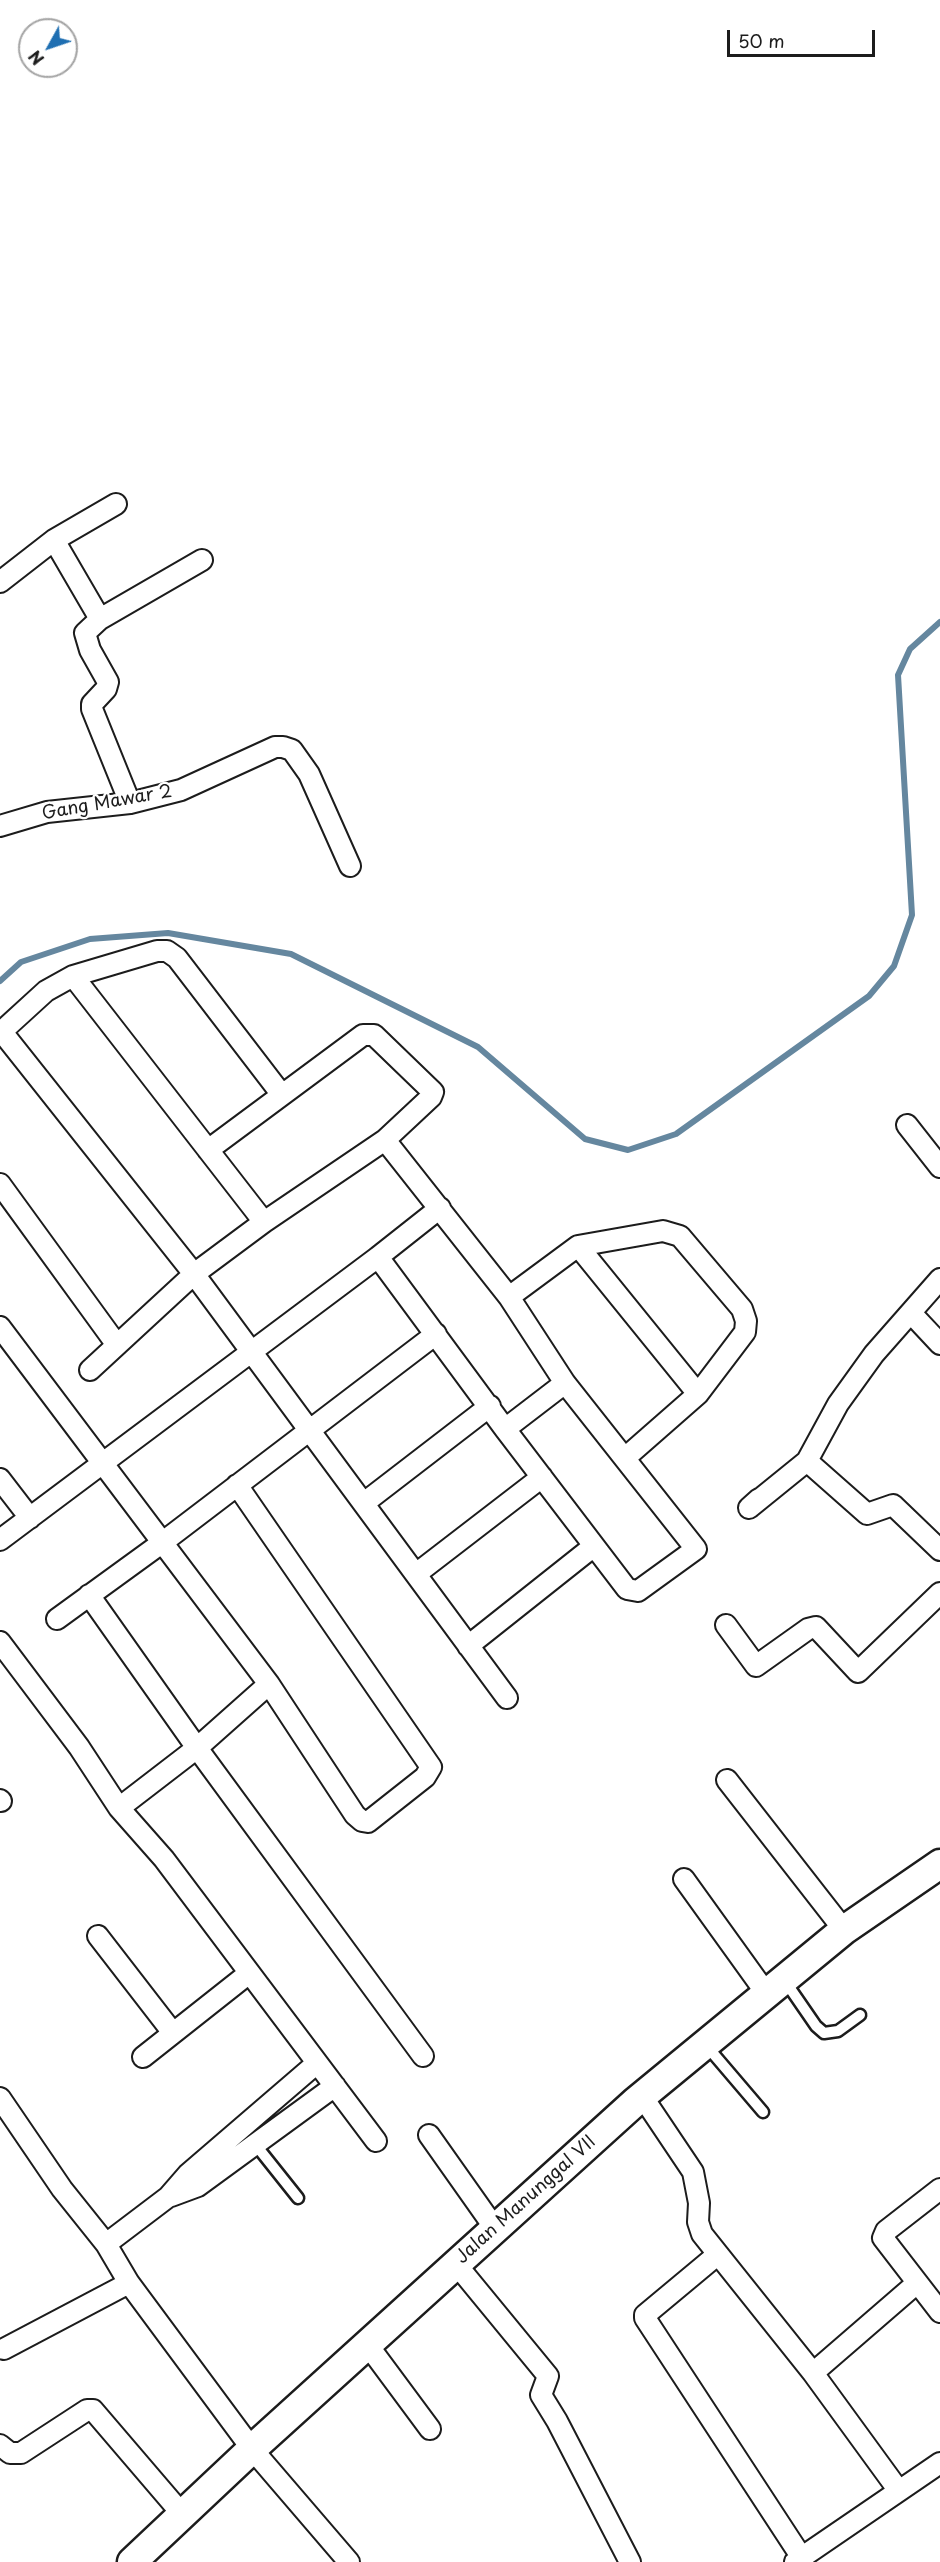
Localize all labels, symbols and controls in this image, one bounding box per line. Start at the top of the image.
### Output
north arrow [18,18,78,78]
scale bar [730,18,878,56]
text: 50 m [738,27,785,54]
text: N [22,46,49,71]
street label: Gang Mawar 2 [40,781,174,825]
street label: Jalan Manunggal VII [452,2131,600,2269]

